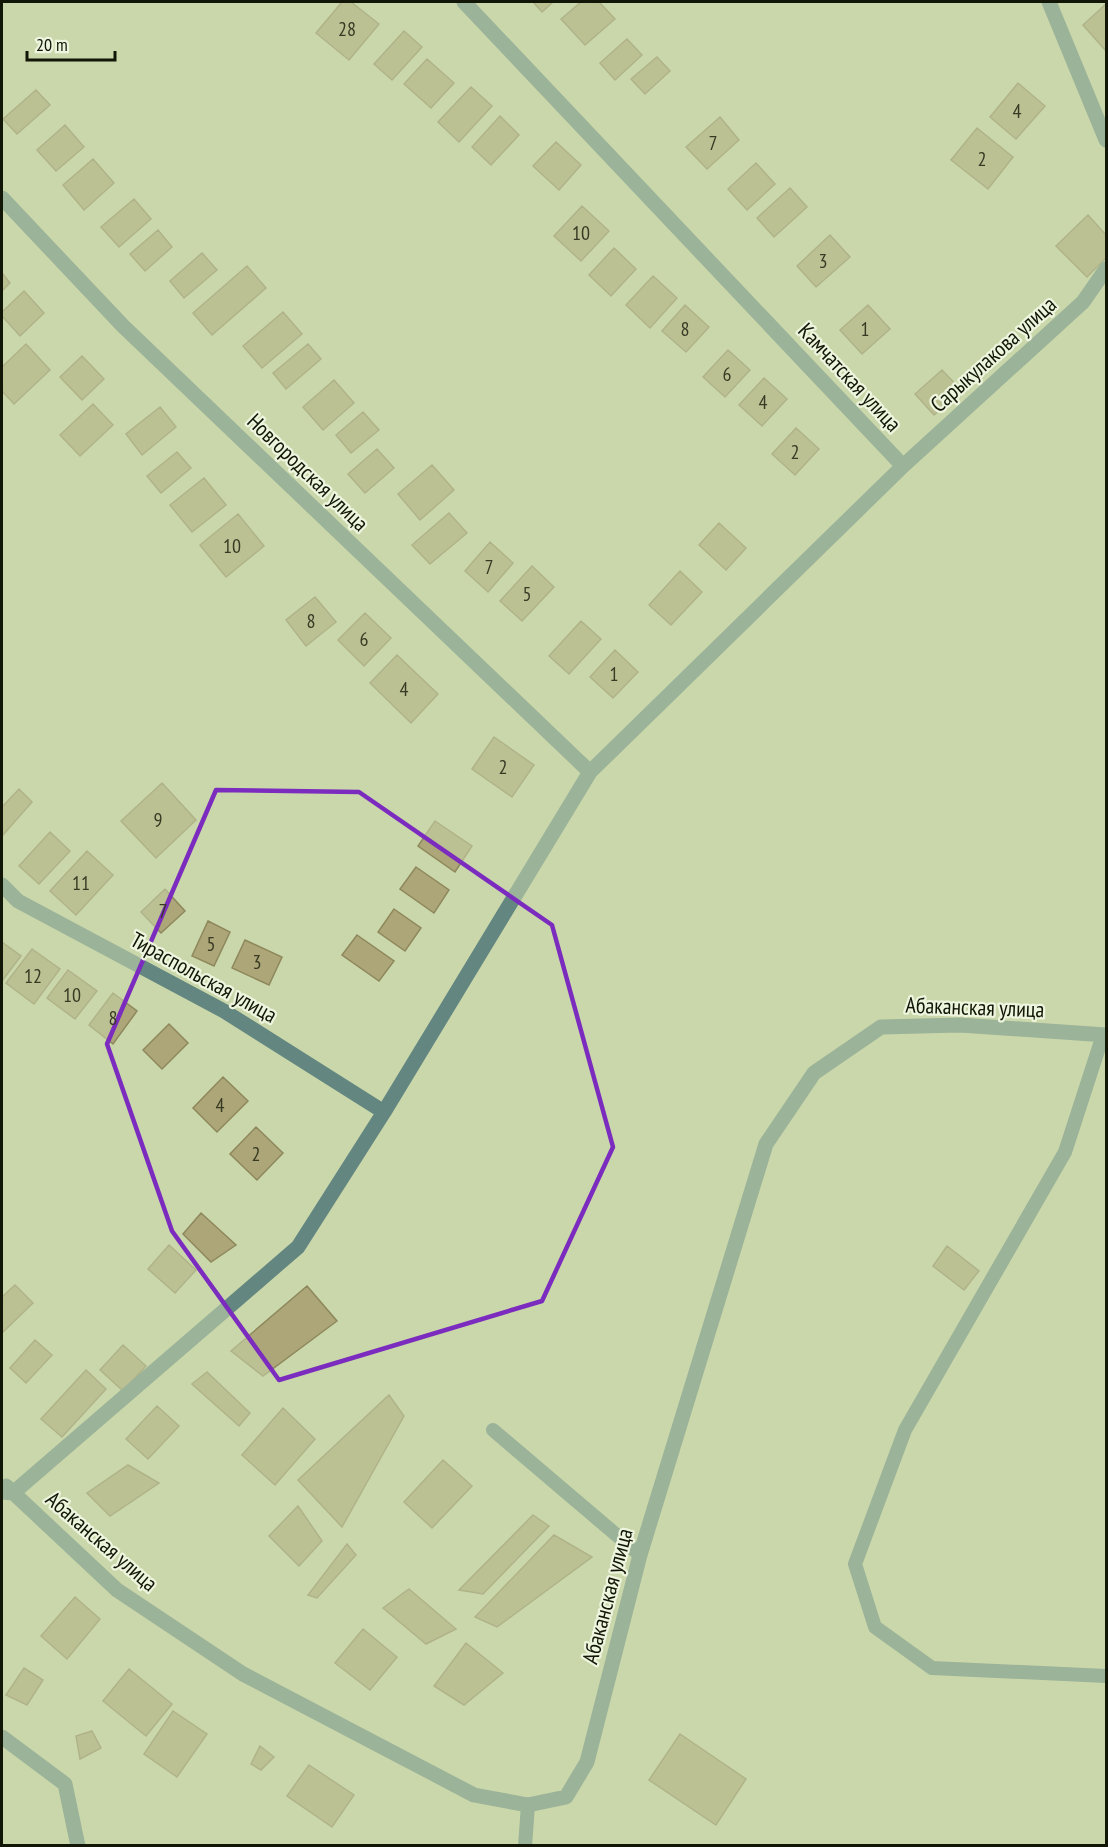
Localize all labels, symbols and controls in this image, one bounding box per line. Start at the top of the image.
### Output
house number: 28 [338,16,356,42]
scale bar [27,24,116,62]
text: 20 m [36,33,68,56]
house number: 4 [1013,98,1022,124]
house number: 7 [709,130,718,156]
house number: 2 [978,146,987,172]
house number: 10 [572,220,590,246]
house number: 3 [819,248,828,274]
street label: Сарыкулакова улица [924,290,1062,418]
house number: 8 [681,316,690,342]
house number: 1 [861,316,870,342]
street label: Камчатская улица [792,317,908,437]
house number: 6 [723,361,732,387]
house number: 4 [759,389,768,415]
street label: Новгородская улица [241,407,375,537]
house number: 2 [791,439,800,465]
house number: 10 [223,533,241,559]
house number: 7 [485,554,494,580]
house number: 5 [523,581,532,607]
house number: 8 [307,608,316,634]
house number: 6 [360,626,369,652]
house number: 1 [610,661,619,687]
house number: 4 [400,676,409,702]
house number: 2 [499,754,508,780]
house number: 9 [154,807,163,833]
house number: 11 [72,870,90,896]
house number: 7 [159,898,168,924]
street label: Тираспольская улица [126,925,282,1029]
house number: 5 [207,931,216,957]
house number: 3 [253,949,262,975]
house number: 12 [24,963,42,989]
house number: 10 [63,982,81,1008]
street label: Абаканская улица [905,991,1045,1023]
house number: 8 [109,1005,118,1031]
house number: 4 [216,1092,225,1118]
house number: 2 [252,1141,261,1167]
street label: Абаканская улица [40,1485,164,1597]
street label: Абаканская улица [575,1525,639,1667]

